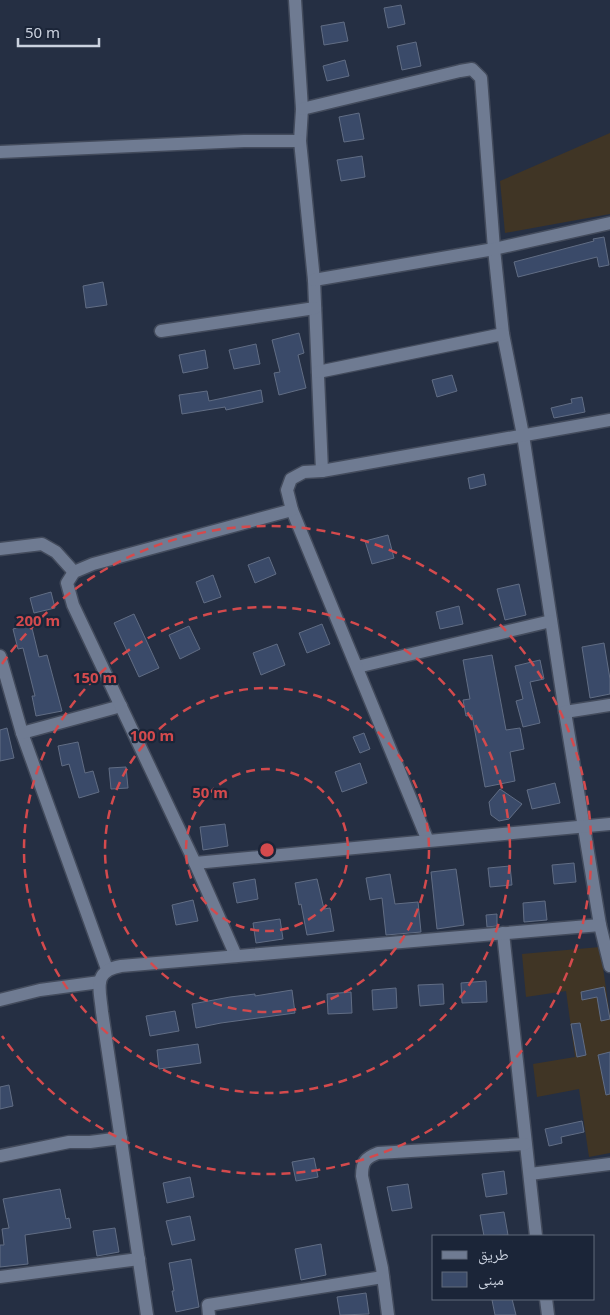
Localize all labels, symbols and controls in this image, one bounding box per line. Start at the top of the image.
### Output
scale bar [18,15,99,47]
text: 50 m [25,22,60,42]
text: 200 m [16,610,60,630]
text: 150 m [73,667,117,687]
text: 100 m [130,725,174,745]
text: 50 m [192,782,228,802]
centre of rings [258,841,276,859]
legend [432,1235,595,1300]
text: طريق [478,1244,509,1265]
text: مبنى [478,1269,504,1290]

